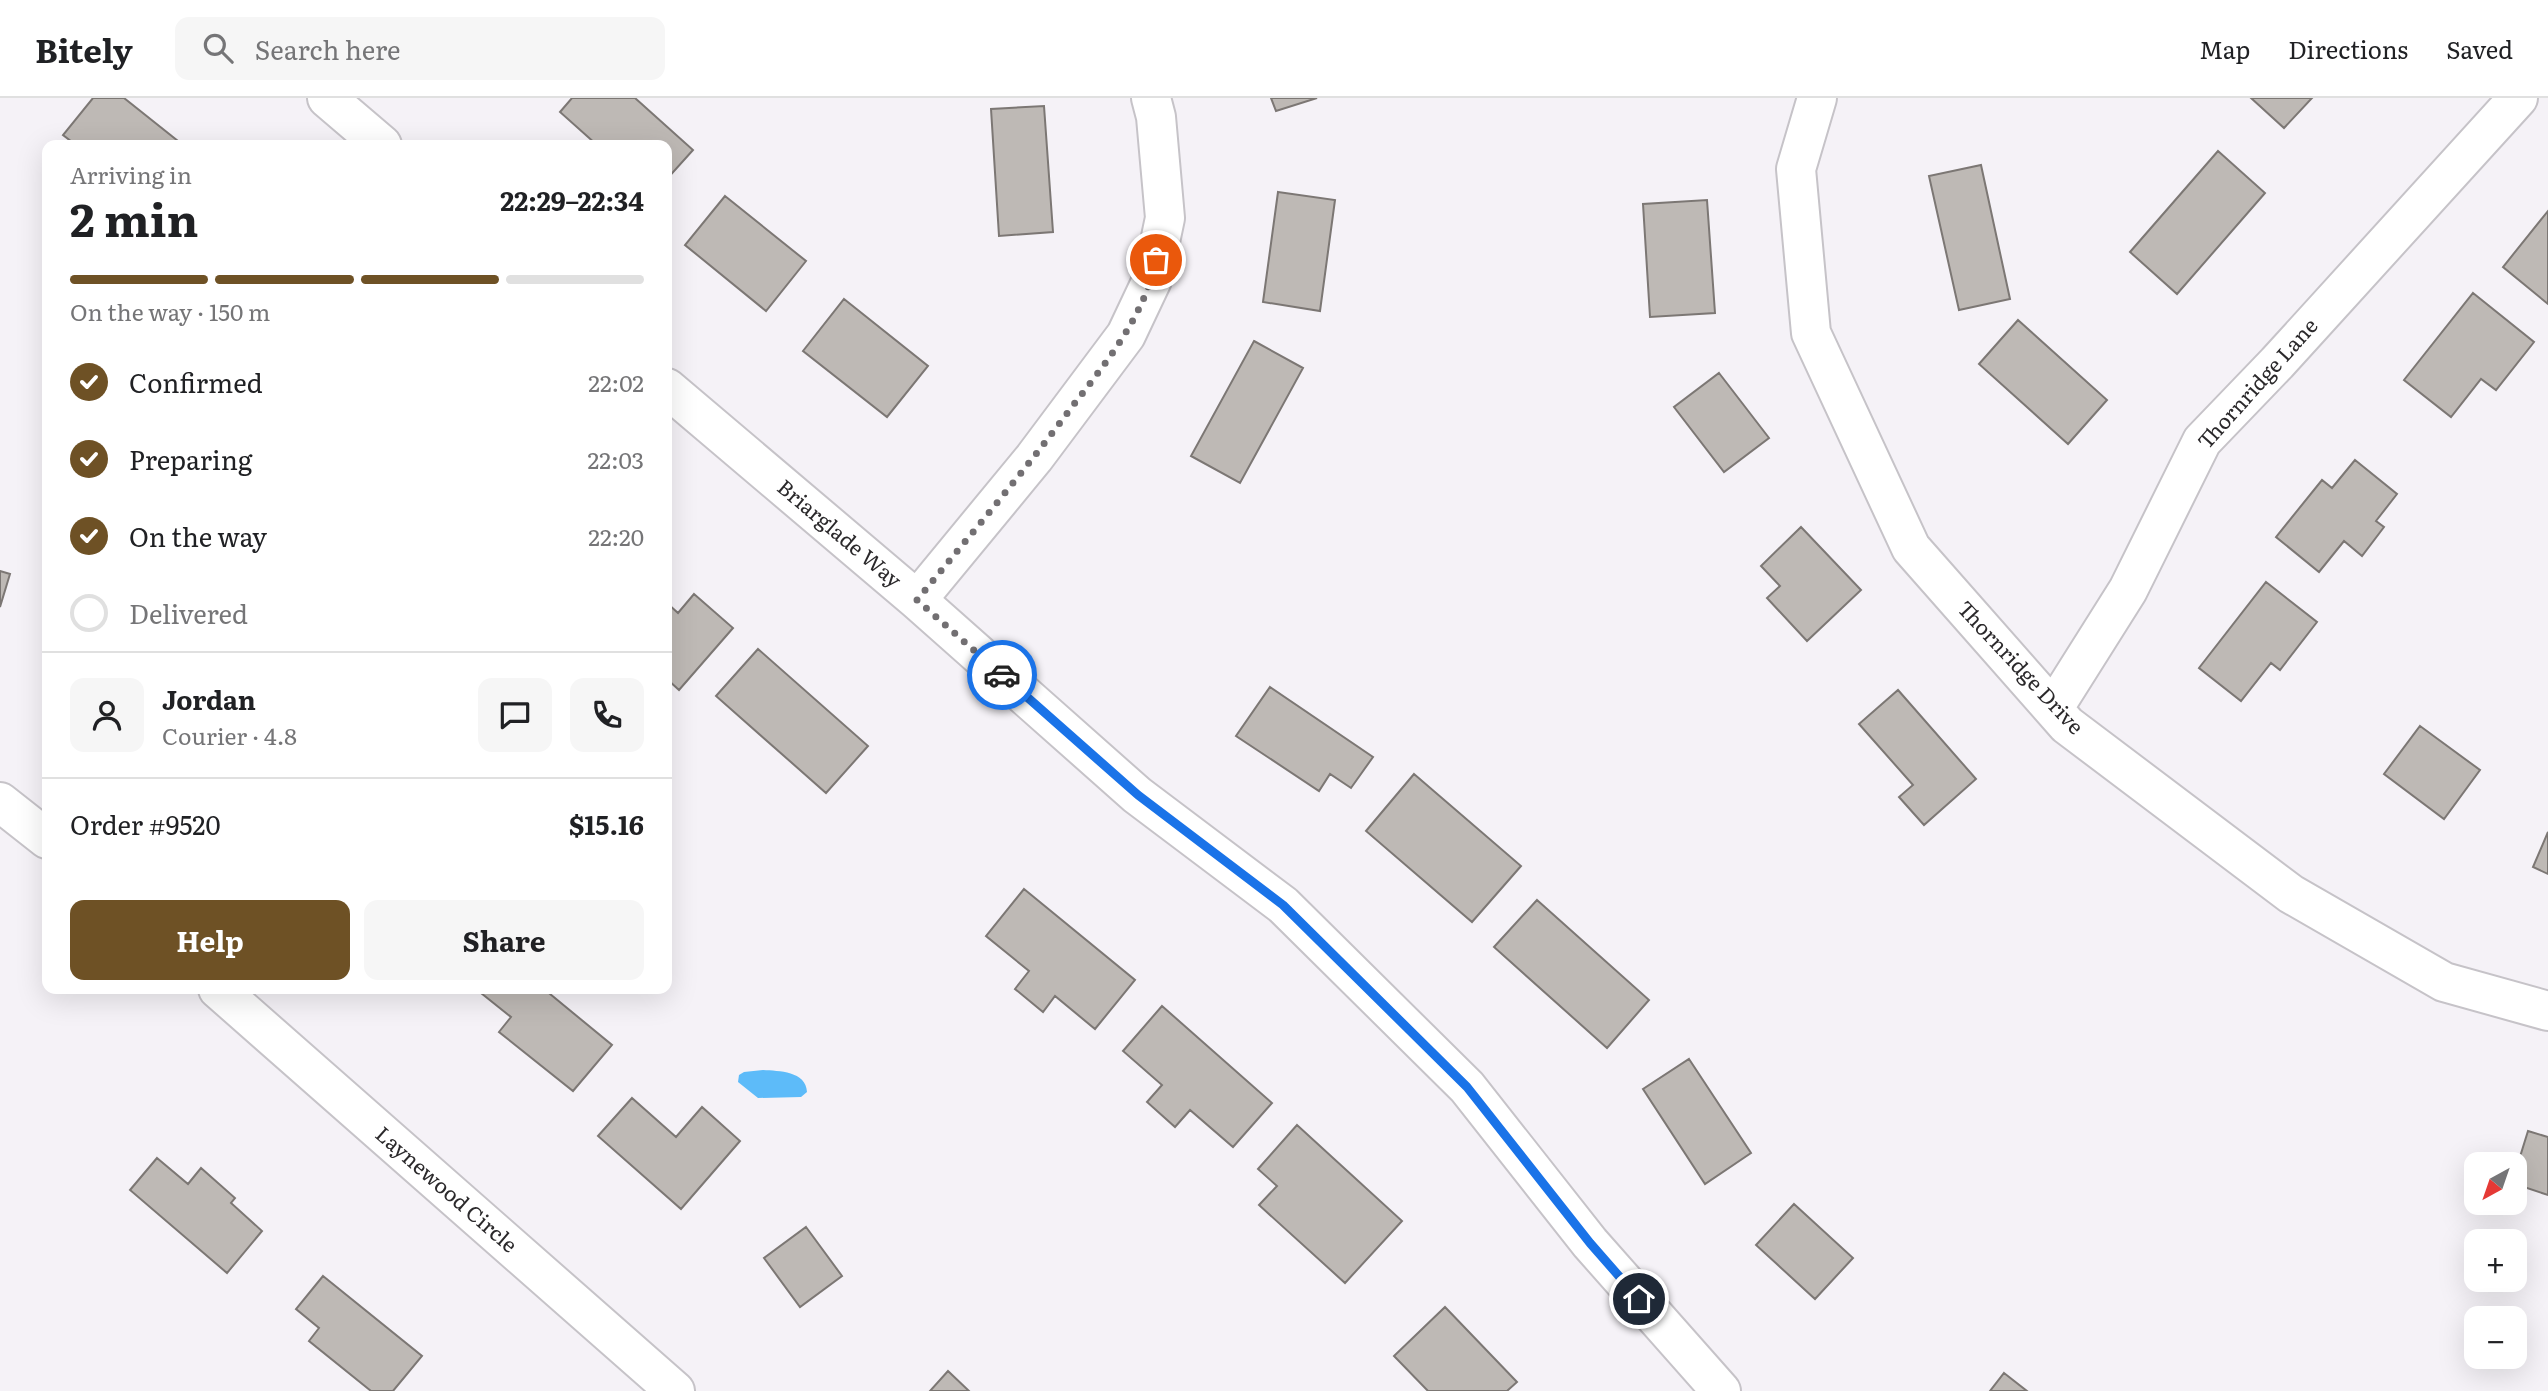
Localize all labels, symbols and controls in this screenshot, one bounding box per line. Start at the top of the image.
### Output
search box [175,17,665,80]
text: Bitely [35,24,133,73]
icon: search [199,29,237,67]
text: Search here [255,29,401,68]
text: Map [2199,31,2250,66]
text: Directions [2288,31,2408,66]
text: Saved [2446,31,2513,66]
text: Arriving in [70,157,192,191]
text: 22:29–22:34 [500,180,644,219]
text: 2 min [70,183,199,251]
pin [1126,230,1186,290]
icon: bag [1137,241,1175,279]
text: On the way · 150 m [70,294,270,328]
street label: Thornridge Lane [2189,310,2324,455]
text: Confirmed [129,362,263,401]
icon: check [70,363,108,401]
text: 22:02 [588,365,644,399]
text: Preparing [129,439,252,478]
icon: check [70,440,108,478]
text: 22:03 [588,442,644,476]
street label: Briarglade Way [772,471,910,594]
text: On the way [129,516,267,555]
icon: check [70,517,108,555]
text: 22:20 [588,519,644,553]
text: Delivered [129,593,248,632]
street label: Thornridge Drive [1952,593,2092,740]
courier [967,640,1037,710]
icon: car [983,656,1021,694]
button: person [70,678,144,752]
button: chat [478,678,552,752]
button: phone [570,678,644,752]
text: Jordan [162,679,256,718]
text: Courier · 4.8 [162,718,297,752]
text: Order #9520 [70,804,220,843]
text: $15.16 [569,804,644,843]
button: Help [70,900,350,980]
button: Share [364,900,644,980]
street label: Laynewood Circle [370,1118,525,1259]
north arrow [2464,1152,2527,1214]
map controls [2464,1152,2527,1369]
button: + [2464,1229,2527,1292]
pin [1609,1269,1669,1329]
icon: home [1620,1280,1658,1318]
button: − [2464,1306,2527,1369]

